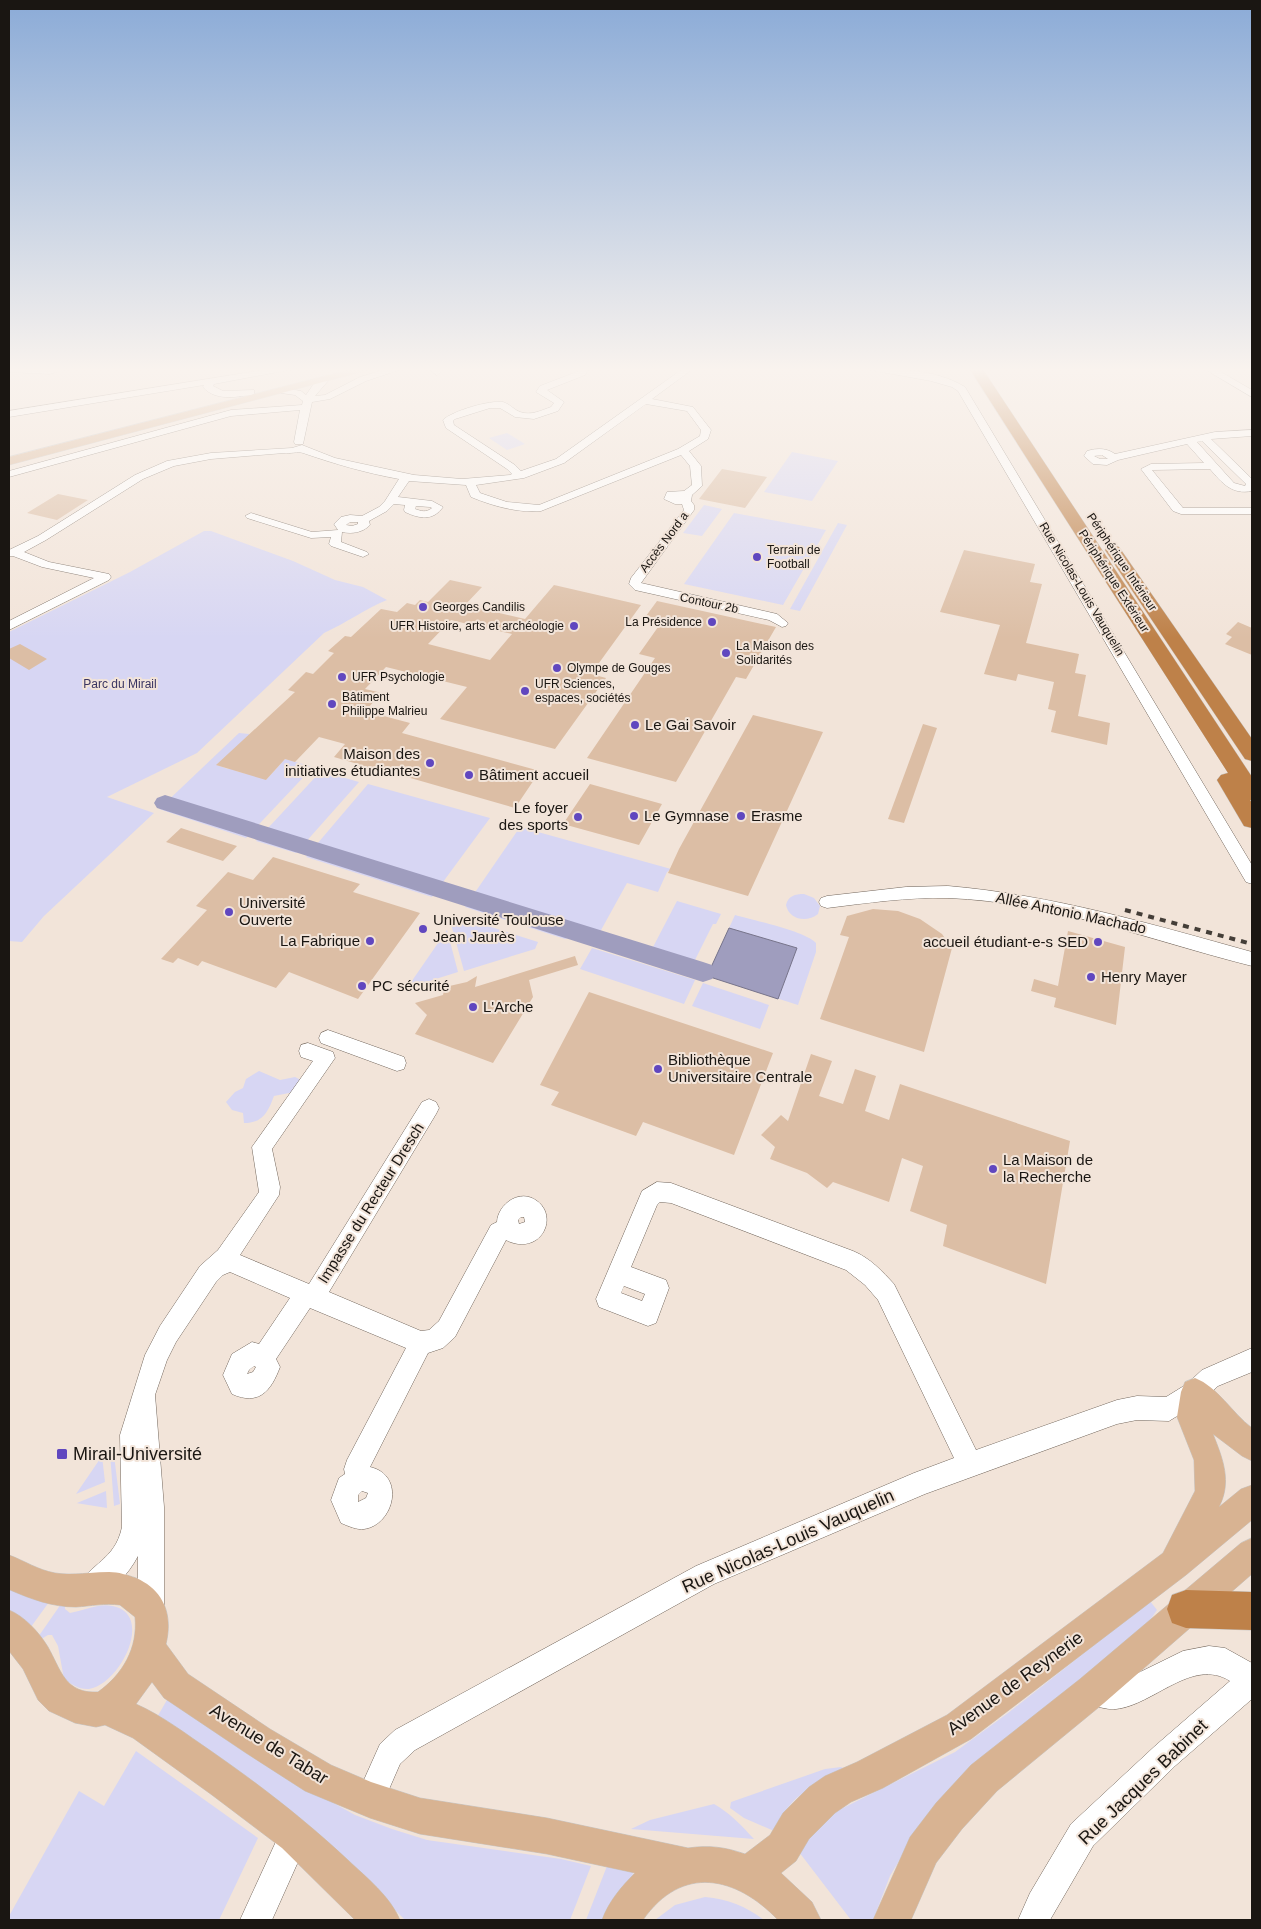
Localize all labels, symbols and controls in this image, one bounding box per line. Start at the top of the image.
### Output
street label: Accès Nord a [637,509,691,575]
street label: Périphérique Intérieur [1084,510,1160,614]
street label: Rue Nicolas-Louis Vauquelin [1037,520,1127,658]
street label: Périphérique Extérieur [1076,527,1152,635]
place label: Terrain de Football [767,543,821,571]
marker: Terrain de Football [751,551,763,563]
street label: Contour 2b [679,590,740,616]
place label: Georges Candilis [433,600,525,614]
marker: Georges Candilis [417,601,429,613]
place label: La Présidence [625,615,702,629]
marker: La Présidence [706,616,718,628]
place label: UFR Histoire, arts et archéologie [390,619,564,633]
marker: UFR Histoire, arts et archéologie [568,620,580,632]
place label: La Maison des Solidarités [736,639,814,667]
marker: La Maison des Solidarités [720,647,732,659]
place label: Olympe de Gouges [567,661,670,675]
marker: Olympe de Gouges [551,662,563,674]
place label: UFR Psychologie [352,670,445,684]
marker: UFR Psychologie [336,671,348,683]
park label: Parc du Mirail [83,677,157,691]
place label: UFR Sciences, espaces, sociétés [535,677,630,705]
marker: UFR Sciences, espaces, sociétés [519,685,531,697]
place label: Bâtiment Philippe Malrieu [342,690,427,718]
marker: Bâtiment Philippe Malrieu [326,698,338,710]
place label: Le Gai Savoir [645,716,736,733]
marker: Le Gai Savoir [629,719,641,731]
place label: Maison des initiatives étudiantes [285,745,420,779]
marker: Maison des initiatives étudiantes [424,757,436,769]
place label: Bâtiment accueil [479,766,589,783]
marker: Bâtiment accueil [463,769,475,781]
place label: Le foyer des sports [499,799,568,833]
place label: Le Gymnase [644,807,729,824]
place label: Erasme [751,807,803,824]
marker: Le Gymnase [628,810,640,822]
marker: Erasme [735,810,747,822]
marker: Le foyer des sports [572,811,584,823]
street label: Allée Antonio Machado [994,888,1148,937]
place label: Université Ouverte [239,894,306,928]
marker: Université Ouverte [223,906,235,918]
place label: Université Toulouse Jean Jaurès [433,911,564,945]
marker: Université Toulouse Jean Jaurès [417,923,429,935]
place label: La Fabrique [280,932,360,949]
place label: accueil étudiant-e-s SED [923,933,1088,950]
marker: La Fabrique [364,935,376,947]
marker: accueil étudiant-e-s SED [1092,936,1104,948]
place label: Henry Mayer [1101,968,1187,985]
marker: Henry Mayer [1085,971,1097,983]
place label: PC sécurité [372,977,450,994]
marker: PC sécurité [356,980,368,992]
place label: L'Arche [483,998,533,1015]
marker: L'Arche [467,1001,479,1013]
place label: Bibliothèque Universitaire Centrale [668,1051,812,1085]
marker: Bibliothèque Universitaire Centrale [652,1063,664,1075]
street label: Impasse du Recteur Dresch [314,1119,427,1286]
place label: La Maison de la Recherche [1003,1151,1093,1185]
marker: La Maison de la Recherche [987,1163,999,1175]
place label: Mirail-Université [73,1444,202,1464]
marker: Mirail-Université [55,1447,69,1461]
street label: Rue Nicolas-Louis Vauquelin [679,1485,897,1597]
street label: Avenue de Reynerie [943,1627,1087,1739]
street label: Avenue de Tabar [206,1700,332,1788]
street label: Rue Jacques Babinet [1075,1715,1211,1849]

